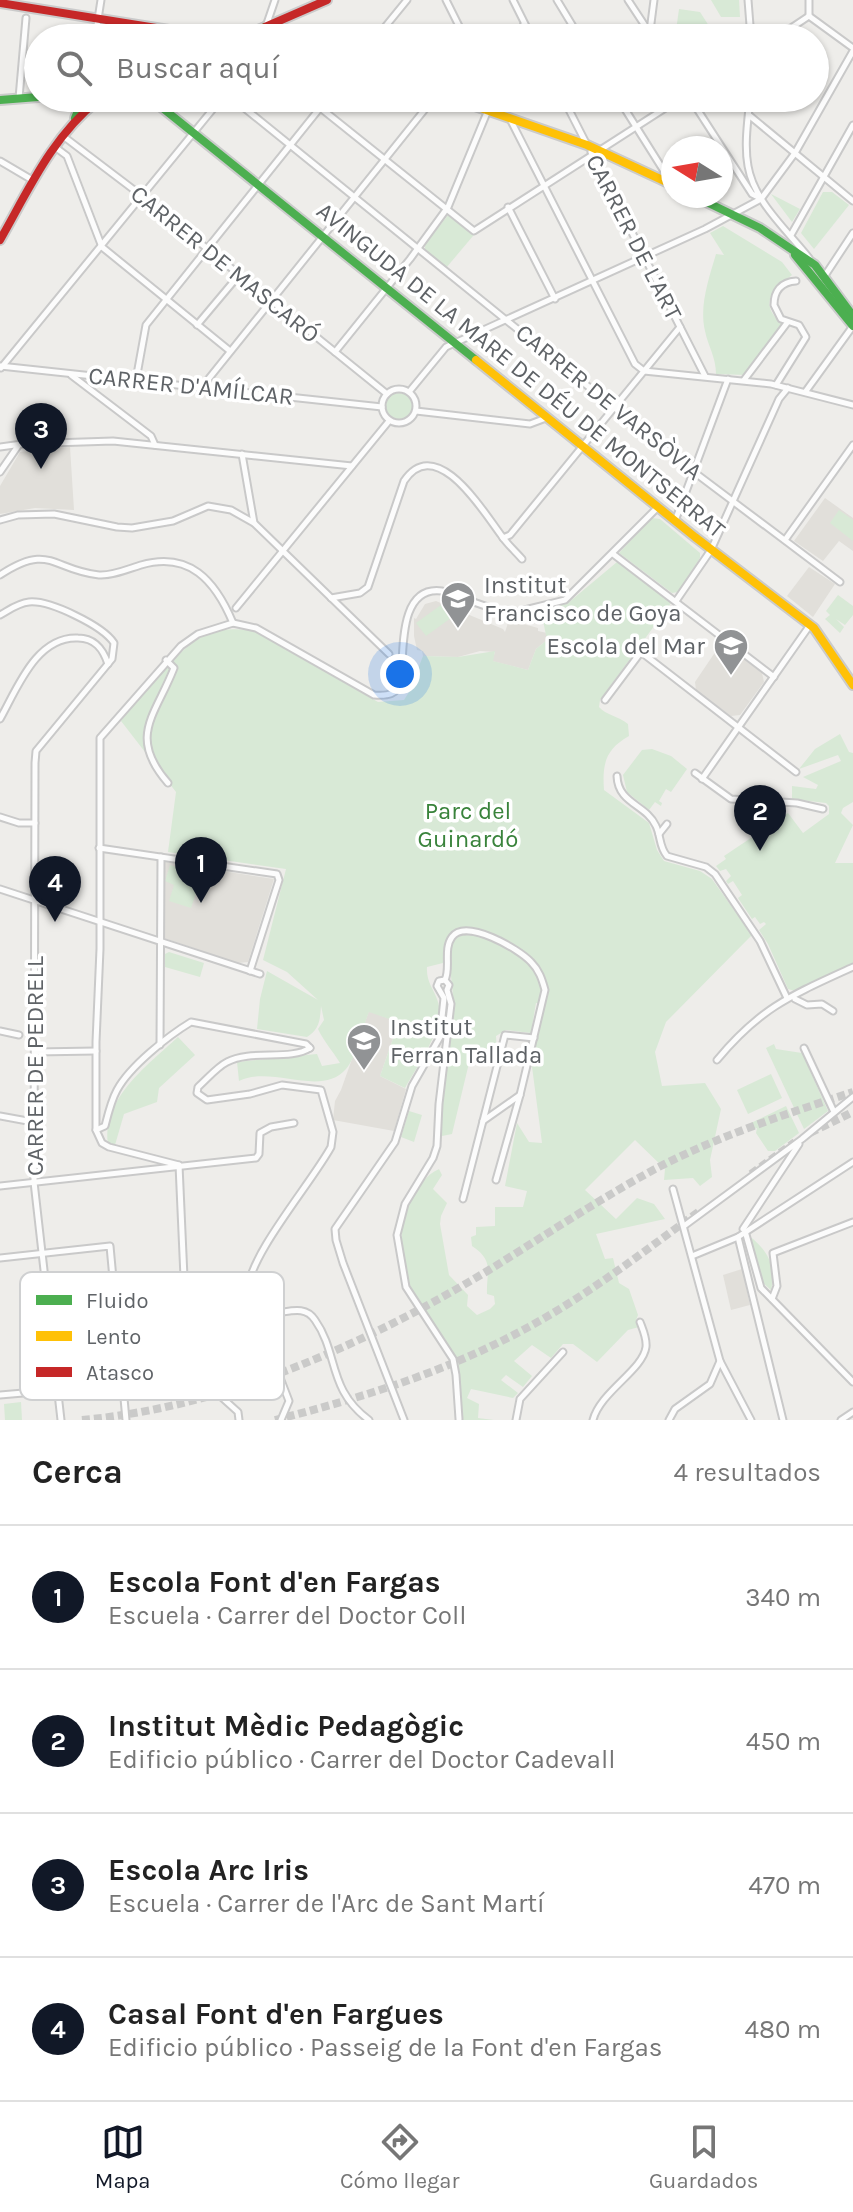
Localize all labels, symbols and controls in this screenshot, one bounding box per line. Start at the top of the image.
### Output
search box [24,24,829,112]
icon: search [52,46,96,90]
text: Buscar aquí [116,50,280,86]
north arrow [661,136,733,208]
street label: CARRER DE L'ART [580,150,688,324]
street label: CARRER DE MASCARÓ [125,179,325,349]
street label: AVINGUDA DE LA MARE DE DÉU DE MONTSERRAT [311,196,731,544]
street label: CARRER DE VARSÒVIA [510,318,708,486]
street label: CARRER D'AMÍLCAR [87,360,295,411]
pin: 3 [15,403,67,469]
place label: Institut Francisco de Goya [484,571,682,627]
school or university icon: Institut Francisco de Goya [439,580,477,630]
school or university icon: Escola del Mar [712,627,750,677]
place label: Escola del Mar [547,632,705,660]
your location [380,654,420,694]
pin: 2 [734,785,786,851]
park label: Parc del Guinardó [418,797,518,853]
pin: 1 [175,837,227,903]
pin: 4 [29,856,81,922]
street label: CARRER DE PEDRELL [21,955,49,1176]
place label: Institut Ferran Tallada [390,1013,542,1069]
school or university icon: Institut Ferran Tallada [345,1022,383,1072]
legend [20,1272,284,1400]
text: Fluido [86,1288,149,1314]
text: Lento [86,1324,141,1350]
text: Atasco [86,1360,154,1386]
text: Cerca [32,1452,123,1492]
text: 4 resultados [674,1457,821,1488]
text: Escola Font d'en Fargas [108,1564,441,1600]
text: 1 [53,1582,63,1613]
text: 340 m [745,1582,821,1613]
text: Escuela · Carrer del Doctor Coll [108,1600,467,1631]
text: Institut Mèdic Pedagògic [108,1708,464,1744]
text: 2 [50,1726,66,1757]
text: 450 m [746,1726,821,1757]
text: Edificio público · Carrer del Doctor Cadevall [108,1744,615,1775]
text: Escola Arc Iris [108,1852,309,1888]
text: 3 [50,1870,66,1901]
text: 470 m [748,1870,821,1901]
text: Escuela · Carrer de l'Arc de Sant Martí [108,1888,545,1919]
text: Casal Font d'en Fargues [108,1996,444,2032]
text: 4 [50,2014,66,2045]
text: 480 m [745,2014,821,2045]
text: Edificio público · Passeig de la Font d'en Fargas [108,2032,663,2063]
tab: Mapa [95,2120,150,2194]
tab: Cómo llegar [340,2120,459,2194]
tab: Guardados [649,2120,758,2194]

